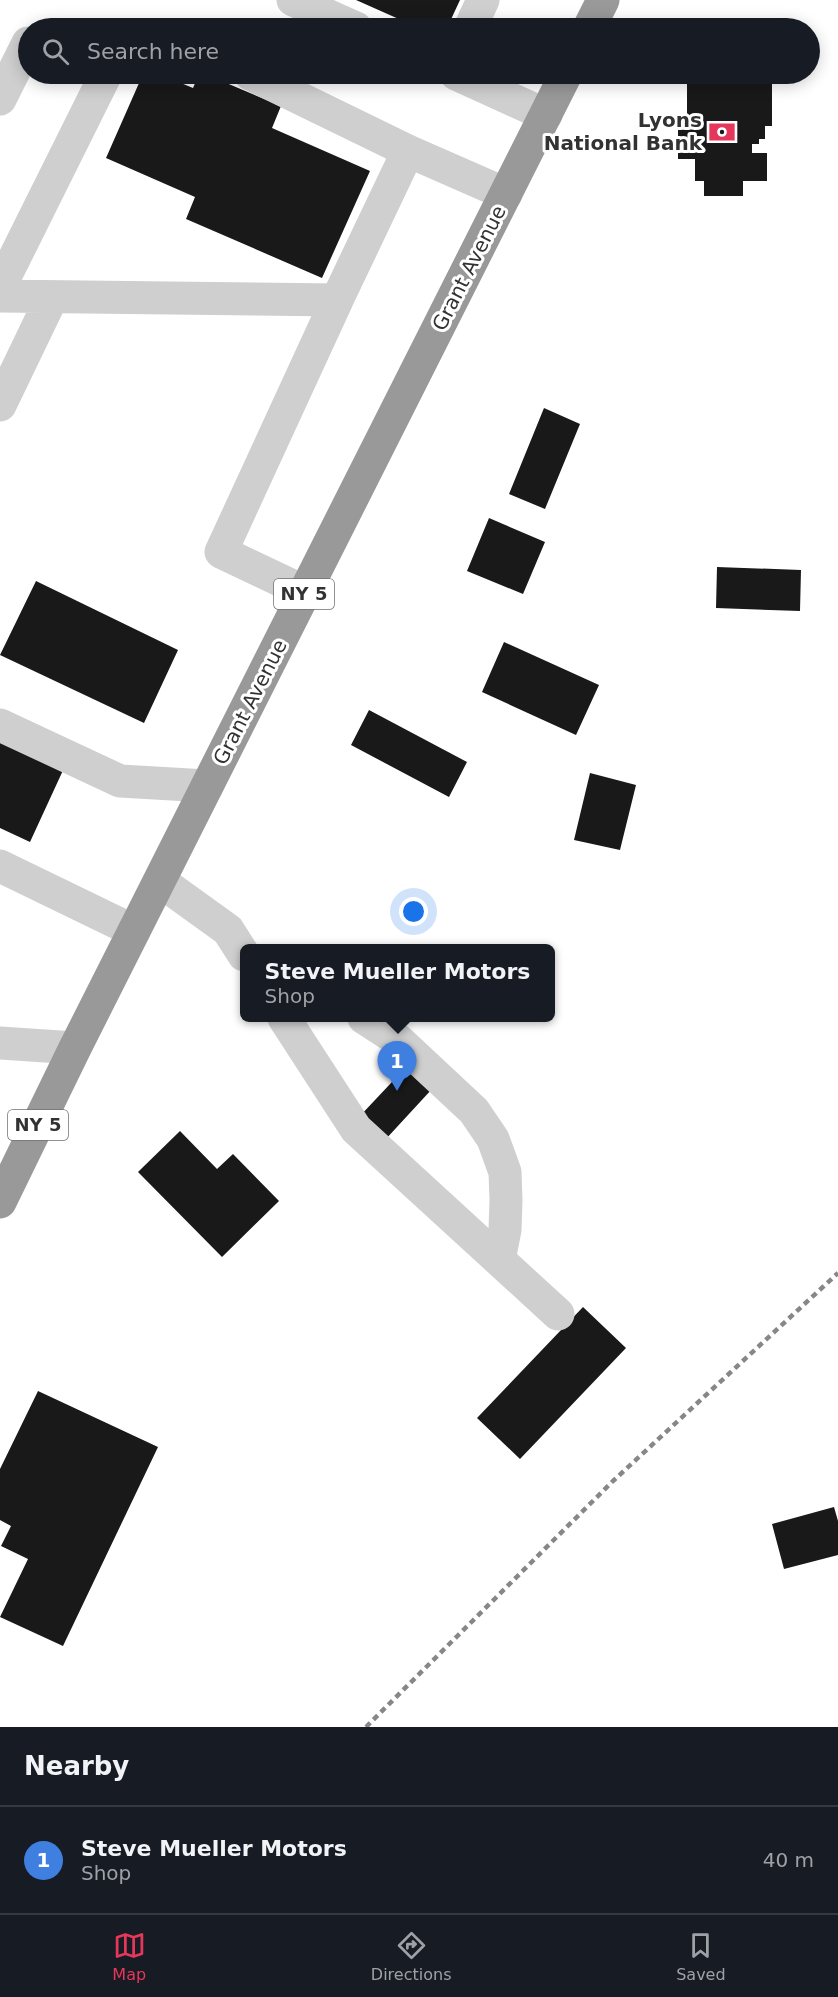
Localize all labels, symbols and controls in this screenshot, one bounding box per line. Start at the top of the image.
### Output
search box [18,18,820,84]
icon: search [39,35,72,68]
text: Search here [87,39,219,64]
place label: Lyons National Bank [544,108,703,155]
bank icon: Lyons National Bank [707,117,737,147]
street label: Grant Avenue [427,201,511,335]
road number: NY 5 [274,579,334,609]
street label: Grant Avenue [208,635,292,769]
your location [399,897,428,926]
popup [240,944,555,1022]
text: Steve Mueller Motors [265,959,530,984]
text: Shop [265,984,315,1008]
pin: 1 [378,1042,416,1091]
road number: NY 5 [8,1110,68,1140]
text: Nearby [24,1751,129,1781]
text: Steve Mueller Motors [81,1836,347,1861]
text: 1 [37,1848,50,1872]
text: 40 m [763,1848,814,1872]
text: Shop [81,1861,131,1885]
tab: Map [112,1929,146,1984]
tab: Directions [371,1929,451,1984]
tab: Saved [676,1929,726,1984]

